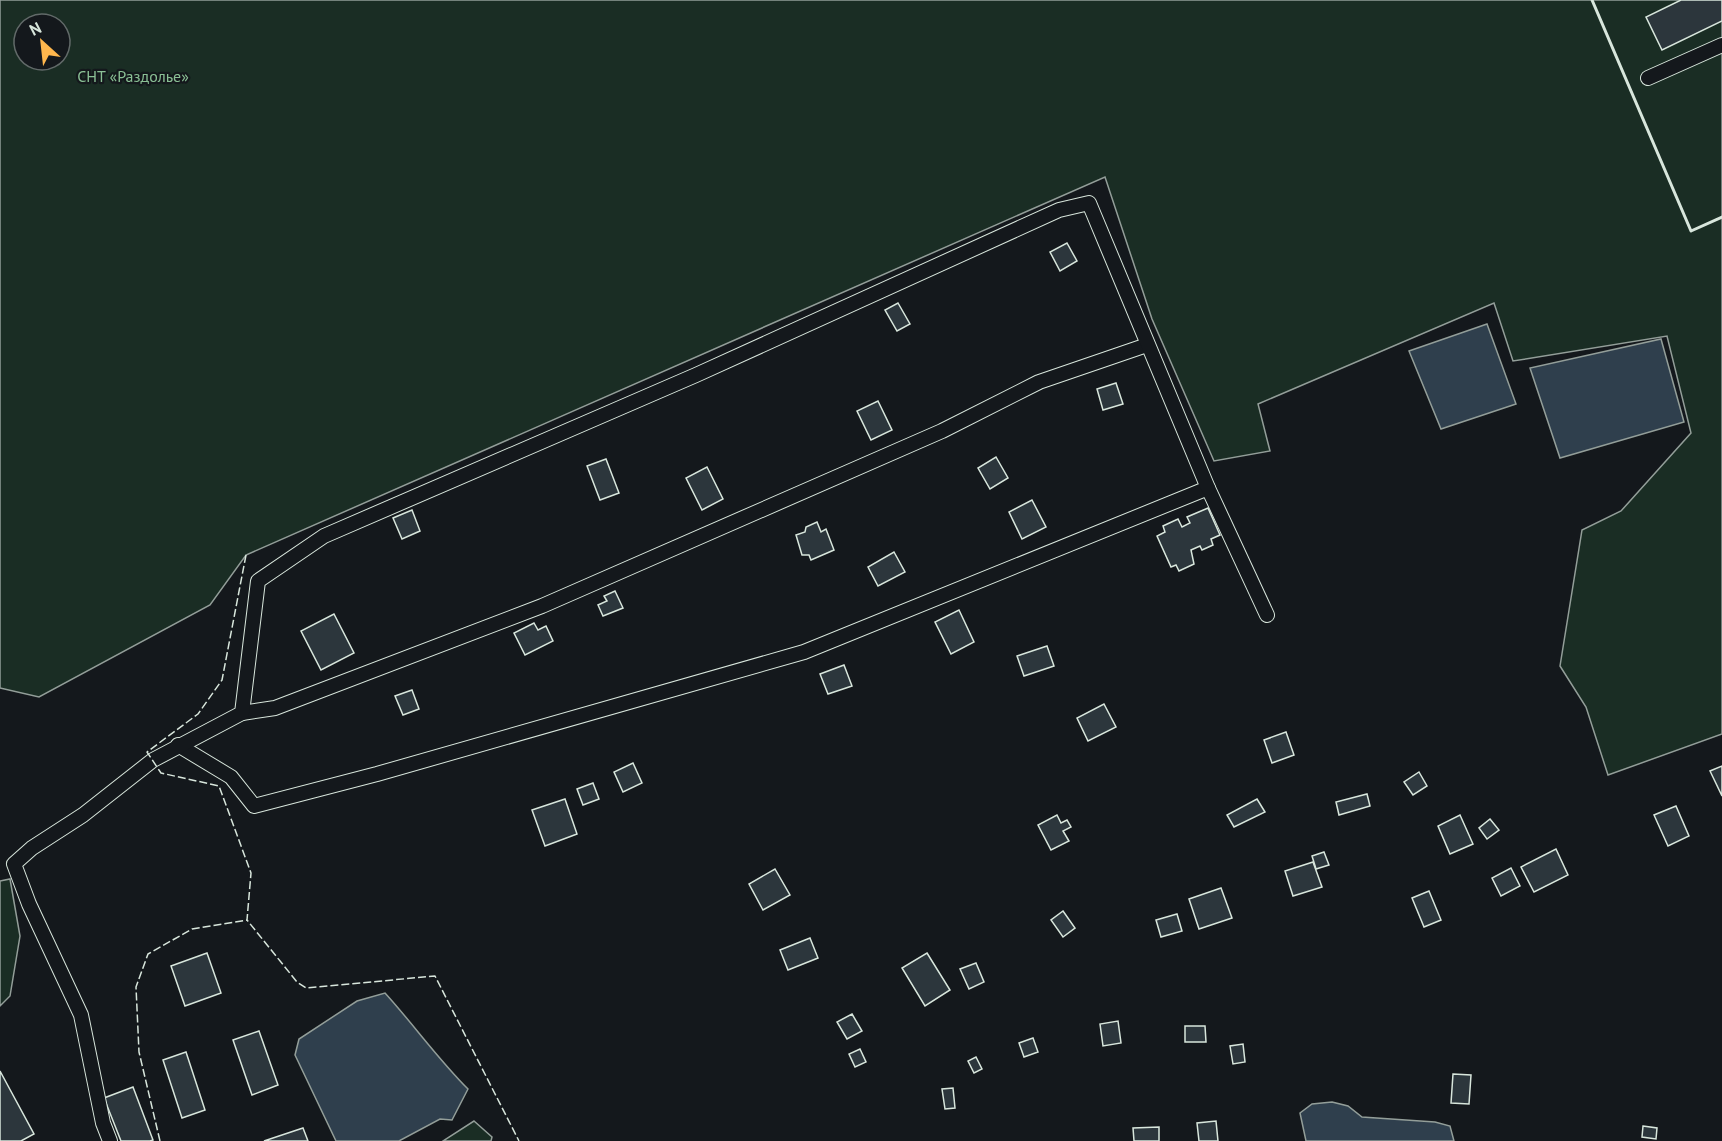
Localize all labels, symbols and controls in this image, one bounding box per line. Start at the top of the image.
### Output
north arrow [12,12,72,72]
text: N [26,17,44,40]
park label: СНТ «Раздолье» [77,66,189,86]

